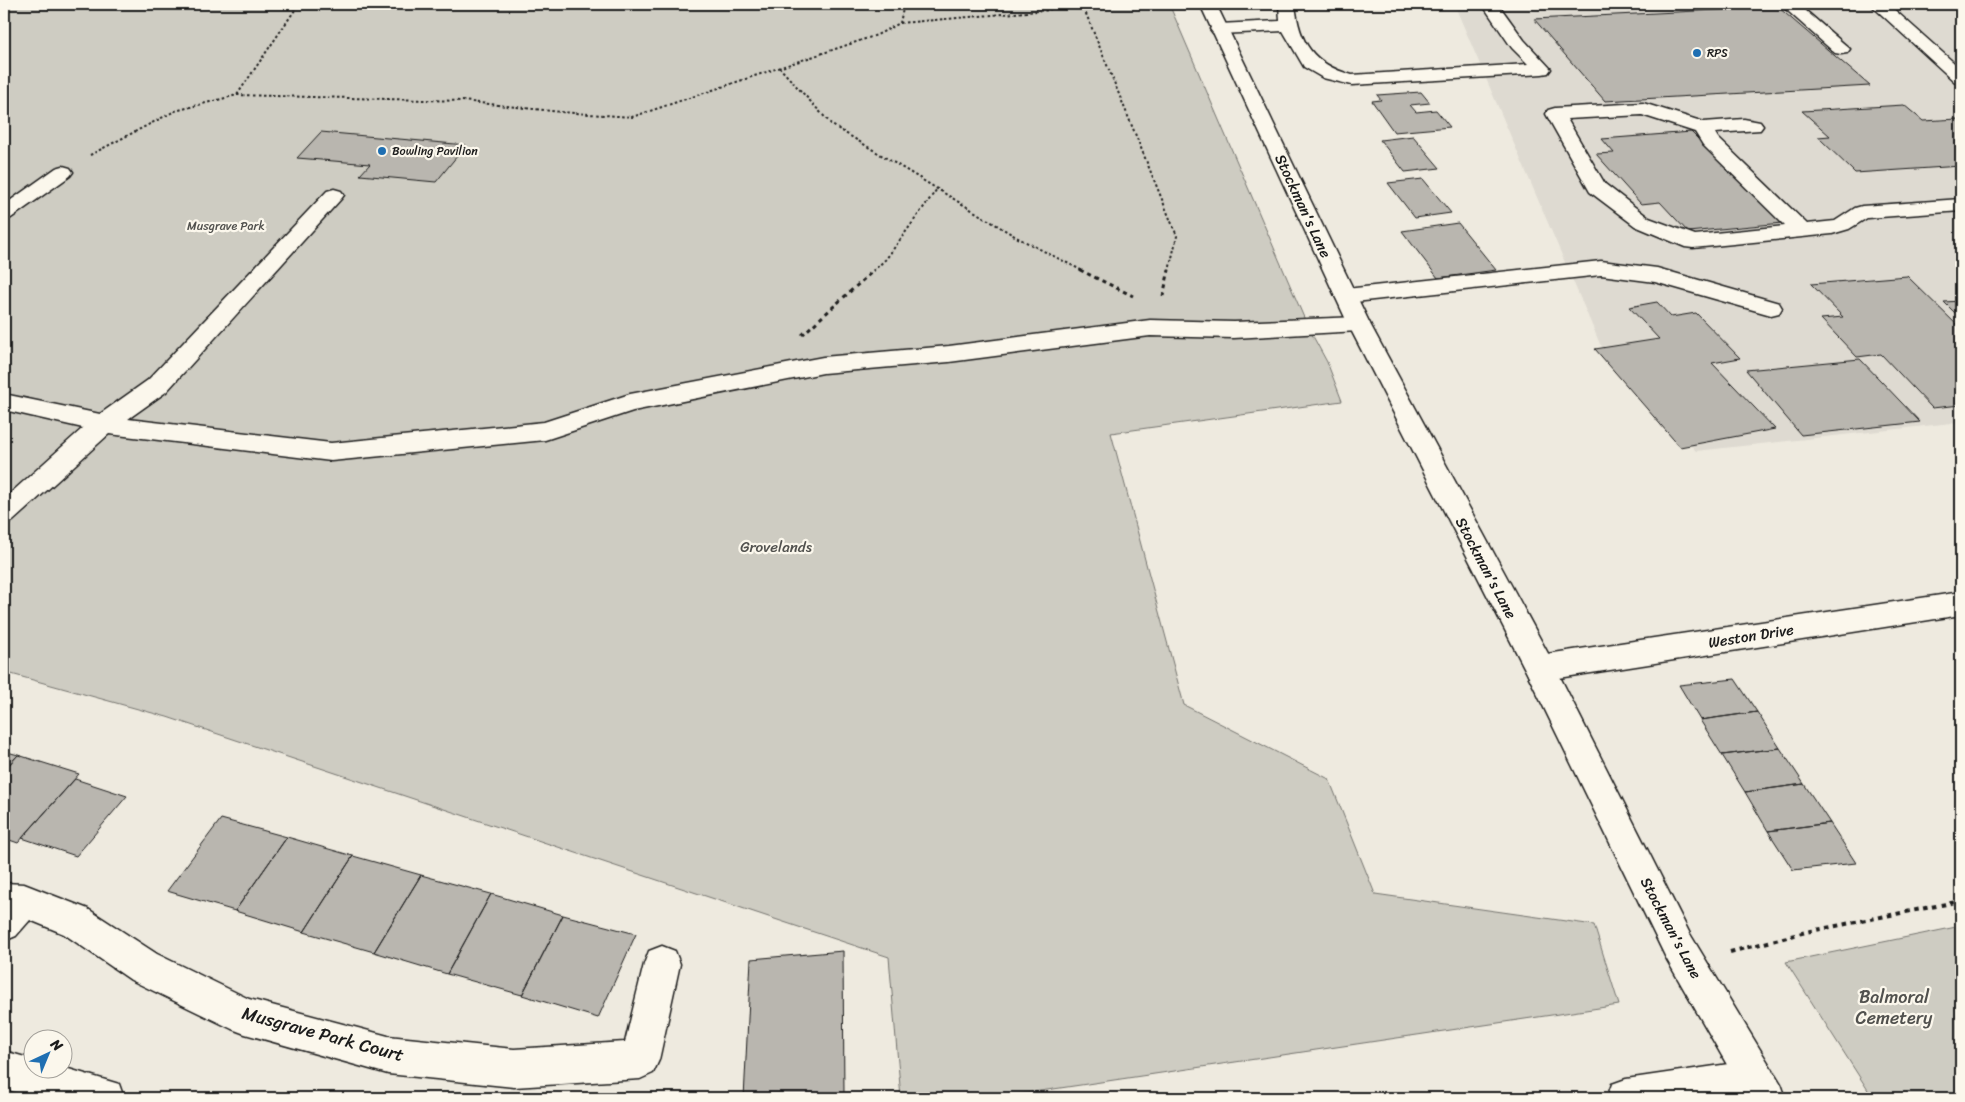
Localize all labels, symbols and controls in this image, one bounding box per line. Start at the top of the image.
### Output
place label: RPS [1707,42,1728,64]
marker: RPS [1691,47,1703,59]
place label: Bowling Pavilion [392,140,478,162]
marker: Bowling Pavilion [376,145,388,157]
street label: Stockman's Lane [1268,150,1339,263]
park label: Musgrave Park [187,215,265,237]
street label: Stockman's Lane [1448,512,1524,624]
park label: Grovelands [740,534,813,560]
street label: Weston Drive [1706,616,1796,656]
street label: Stockman's Lane [1633,872,1709,984]
park label: Balmoral Cemetery [1856,981,1933,1034]
street label: Musgrave Park Court [238,997,408,1071]
north arrow [22,1030,72,1080]
text: N [44,1032,69,1058]

